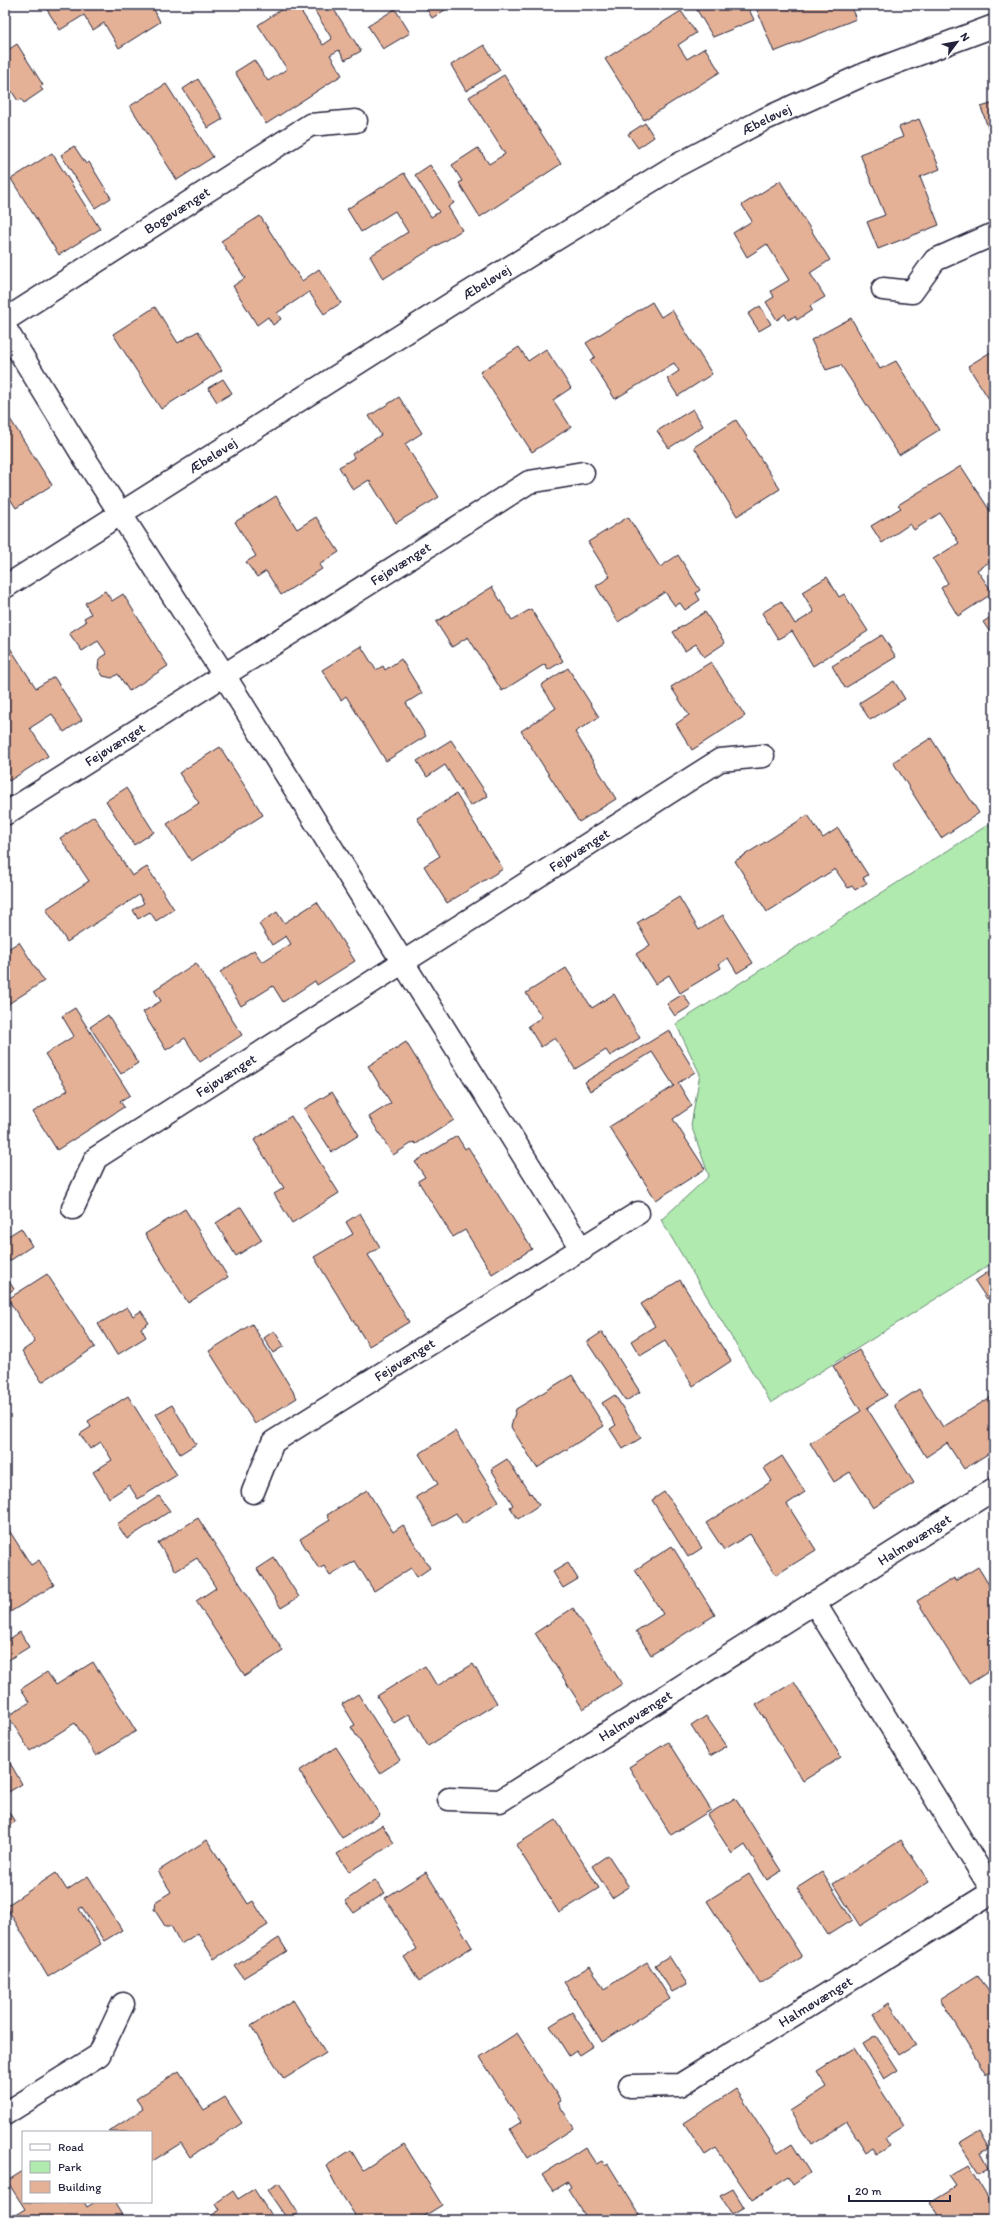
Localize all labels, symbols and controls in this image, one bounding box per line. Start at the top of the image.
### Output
north arrow [937,22,977,62]
text: N [958,30,973,44]
street label: Æbeløvej [739,100,794,139]
street label: Bogøvænget [141,183,213,238]
street label: Æbeløvej [459,261,514,303]
street label: Æbeløvej [186,434,240,477]
street label: Fejøvænget [367,539,434,589]
street label: Fejøvænget [82,719,148,770]
street label: Fejøvænget [546,825,613,876]
street label: Fejøvænget [193,1050,259,1101]
street label: Fejøvænget [371,1335,438,1385]
street label: Halmøvænget [875,1510,954,1569]
street label: Halmøvænget [596,1687,675,1745]
street label: Halmøvænget [776,1973,856,2031]
legend [22,2131,152,2203]
text: Road [58,2140,84,2154]
text: Park [58,2160,82,2174]
scale bar [849,2177,950,2203]
text: Building [58,2180,102,2194]
text: 20 m [855,2184,882,2198]

